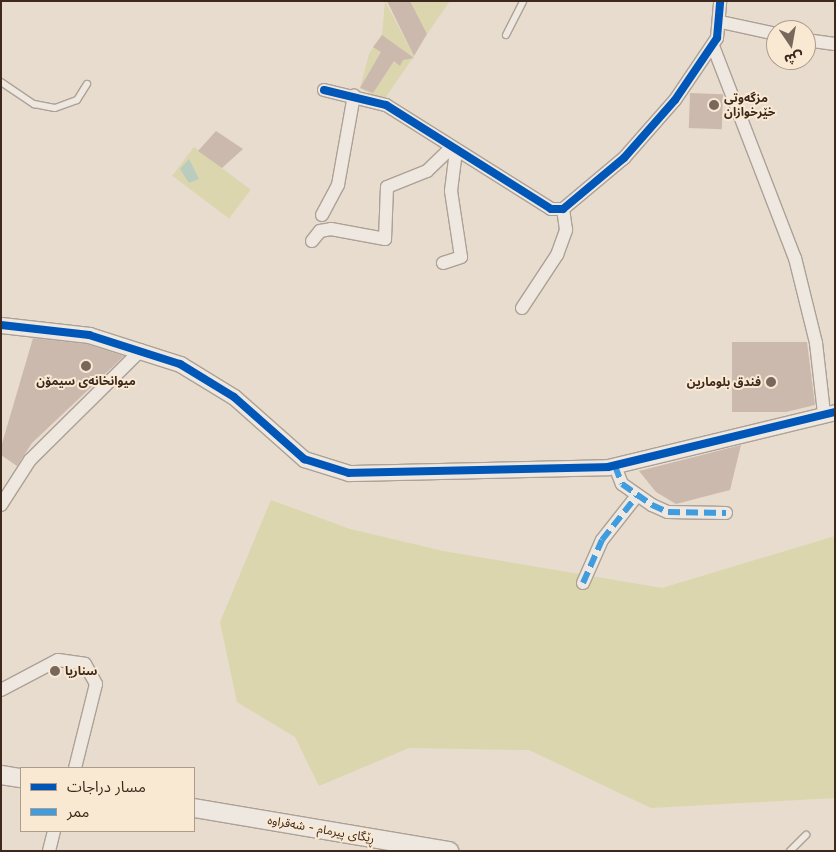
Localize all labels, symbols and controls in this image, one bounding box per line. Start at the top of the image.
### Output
north arrow [766,20,816,70]
text: ش [783,48,805,69]
place label: مزگەوتی خێرخوازان [724,91,775,119]
marker: مزگەوتی خێرخوازان [708,99,720,111]
marker: میوانخانەی سیمۆن [80,360,92,372]
place label: میوانخانەی سیمۆن [36,374,136,388]
place label: فندق بلومارين [687,375,761,389]
marker: فندق بلومارين [765,376,777,388]
place label: سناريا [65,664,97,678]
marker: سناريا [49,665,61,677]
legend [20,767,195,832]
text: مسار دراجات [67,777,146,796]
text: ممر [67,802,90,821]
street label: ڕێگای پیرمام - شەقراوە [266,813,376,845]

